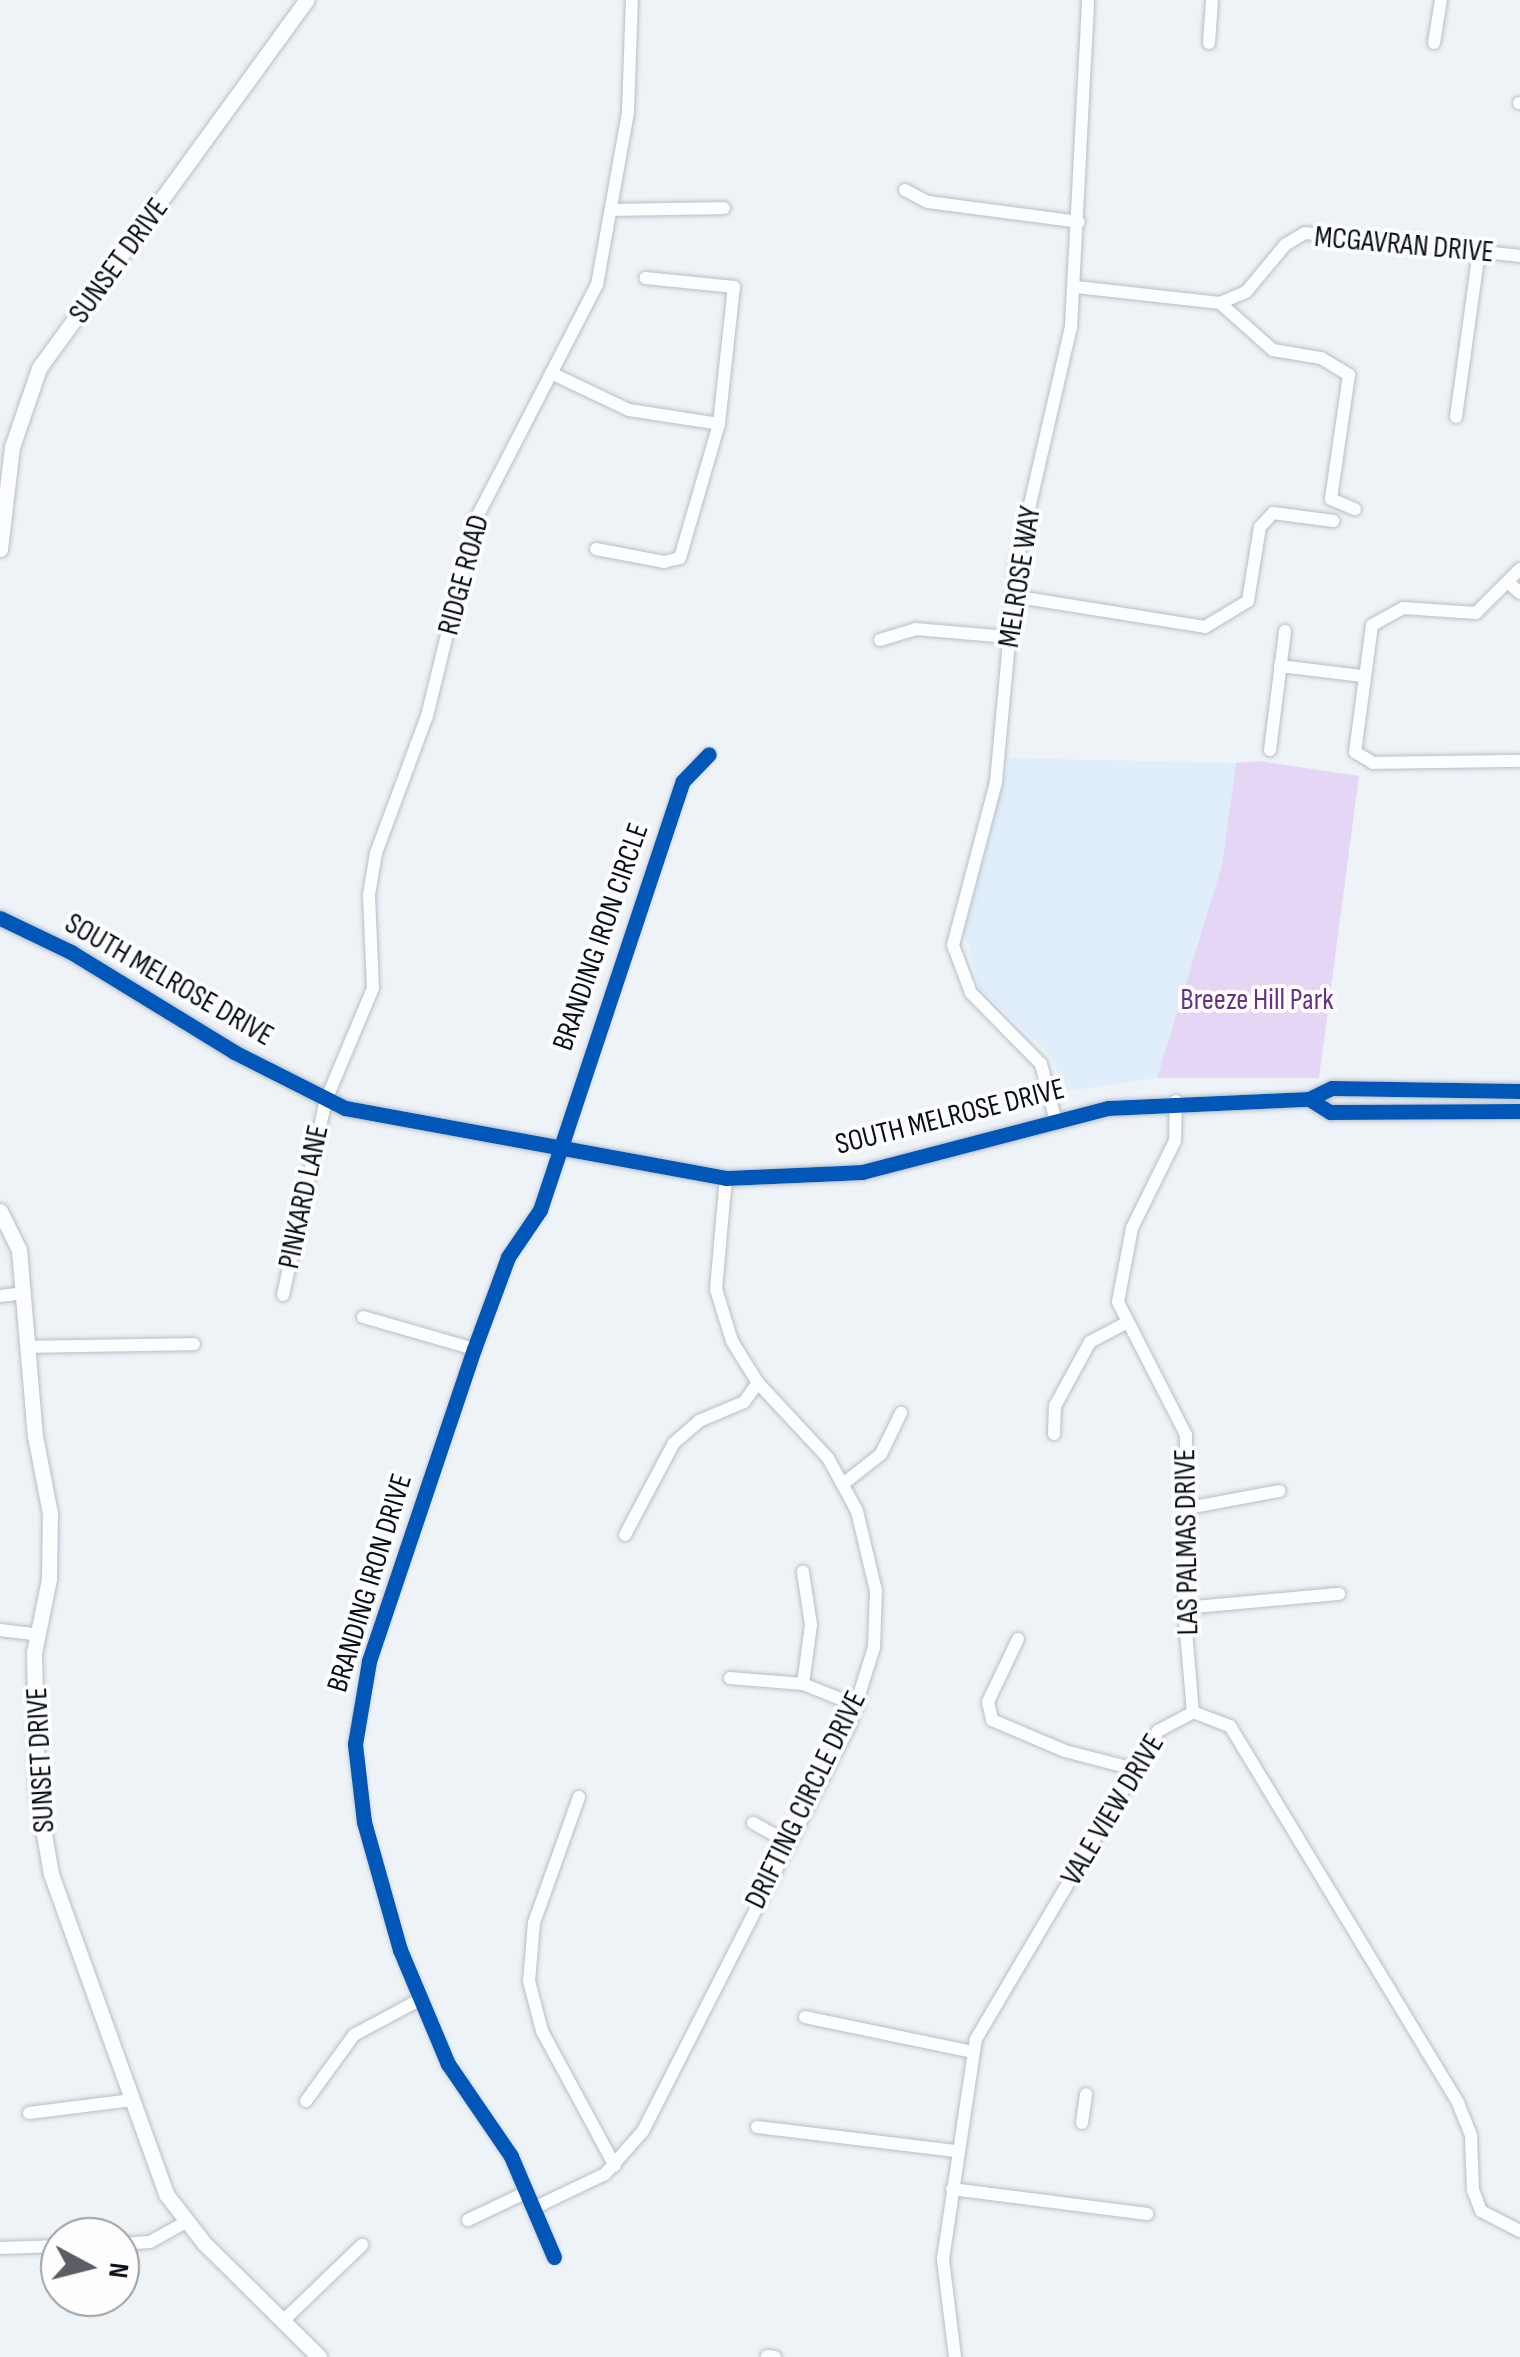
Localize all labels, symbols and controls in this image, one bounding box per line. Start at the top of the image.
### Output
street label: SUNSET DRIVE [62,191,176,331]
street label: MCGAVRAN DRIVE [1313,219,1495,271]
street label: MELROSE WAY [991,504,1049,650]
street label: RIDGE ROAD [431,511,497,639]
street label: BRANDING IRON CIRCLE [545,819,657,1055]
street label: SOUTH MELROSE DRIVE [58,906,280,1054]
park label: Breeze Hill Park [1180,982,1334,1018]
street label: SOUTH MELROSE DRIVE [832,1071,1068,1163]
street label: PINKARD LANE [271,1122,337,1272]
street label: LAS PALMAS DRIVE [1167,1448,1207,1636]
street label: BRANDING IRON DRIVE [320,1470,420,1696]
street label: DRIFTING CIRCLE DRIVE [738,1685,874,1915]
street label: SUNSET DRIVE [19,1686,63,1834]
street label: VALE VIEW DRIVE [1054,1728,1172,1892]
north arrow [40,2217,140,2317]
text: N [101,2261,136,2280]

